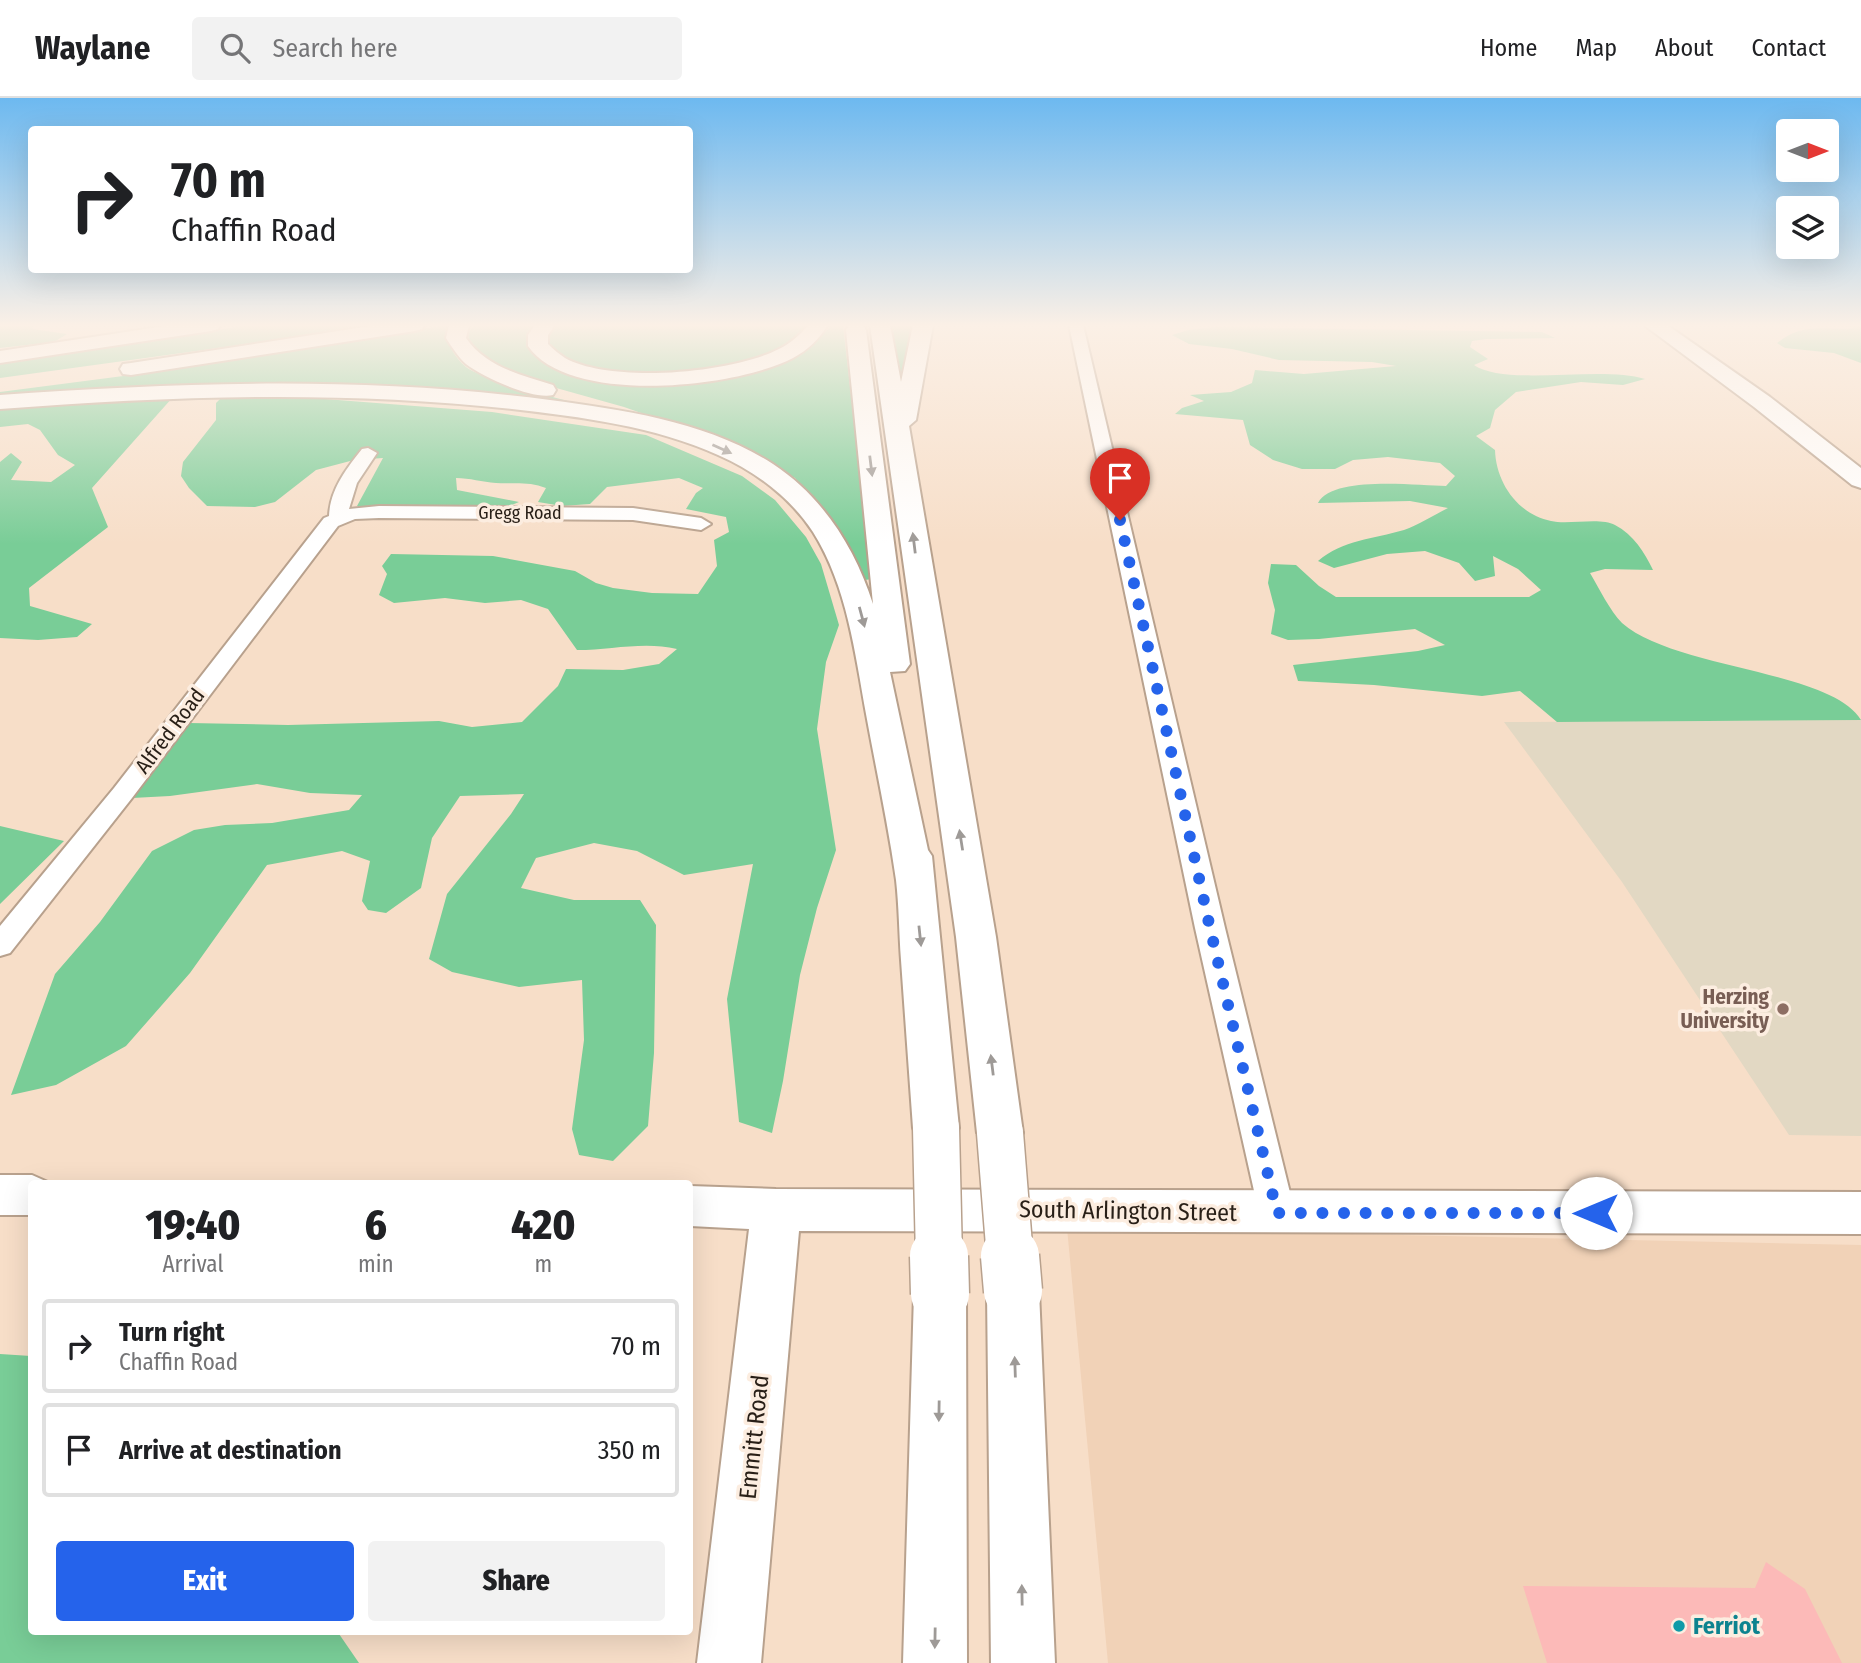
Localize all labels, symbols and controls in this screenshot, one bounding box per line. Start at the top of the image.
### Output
search box [192,17,682,80]
text: Waylane [35,28,150,68]
icon: search [216,29,254,67]
text: Search here [272,33,398,64]
text: Home [1480,34,1537,62]
text: Map [1575,34,1617,62]
text: About [1655,34,1713,62]
text: Contact [1751,34,1826,62]
north arrow [1776,119,1839,182]
map controls [1776,119,1839,259]
text: 70 m [171,151,266,210]
icon: right [56,154,147,245]
button: layers [1776,196,1839,259]
text: Chaffin Road [171,211,337,249]
one-way arrow [712,444,733,455]
pin [1090,448,1150,520]
one-way arrow [866,455,877,477]
icon: arrive [1101,459,1139,497]
street label: Gregg Road [478,502,562,524]
one-way arrow [908,532,919,554]
one-way arrow [857,606,868,628]
street label: Alfred Road [130,683,210,779]
one-way arrow [955,829,966,851]
one-way arrow [915,925,926,947]
place label: Herzing University [1680,984,1770,1034]
marker: Herzing University [1775,1001,1791,1017]
one-way arrow [986,1054,997,1076]
position arrow [1559,1176,1633,1250]
street label: South Arlington Street [1019,1195,1237,1227]
text: 19:40 [145,1200,241,1250]
text: 6 [365,1200,387,1250]
text: 420 [511,1200,576,1250]
text: Arrival [162,1250,223,1278]
text: min [358,1250,394,1278]
text: m [534,1250,552,1278]
text: Turn right [119,1317,225,1348]
icon: right [60,1327,98,1365]
text: 70 m [611,1331,661,1362]
text: Chaffin Road [119,1348,238,1376]
one-way arrow [1010,1356,1021,1378]
street label: Emmitt Road [734,1373,774,1501]
one-way arrow [933,1400,944,1422]
icon: arrive [60,1431,98,1469]
text: Arrive at destination [119,1435,342,1466]
text: 350 m [598,1435,661,1466]
button: Exit [56,1541,354,1621]
button: Share [368,1541,665,1621]
one-way arrow [1016,1584,1027,1606]
place label: Ferriot [1693,1612,1761,1640]
marker: Ferriot [1671,1618,1687,1634]
one-way arrow [929,1628,941,1650]

